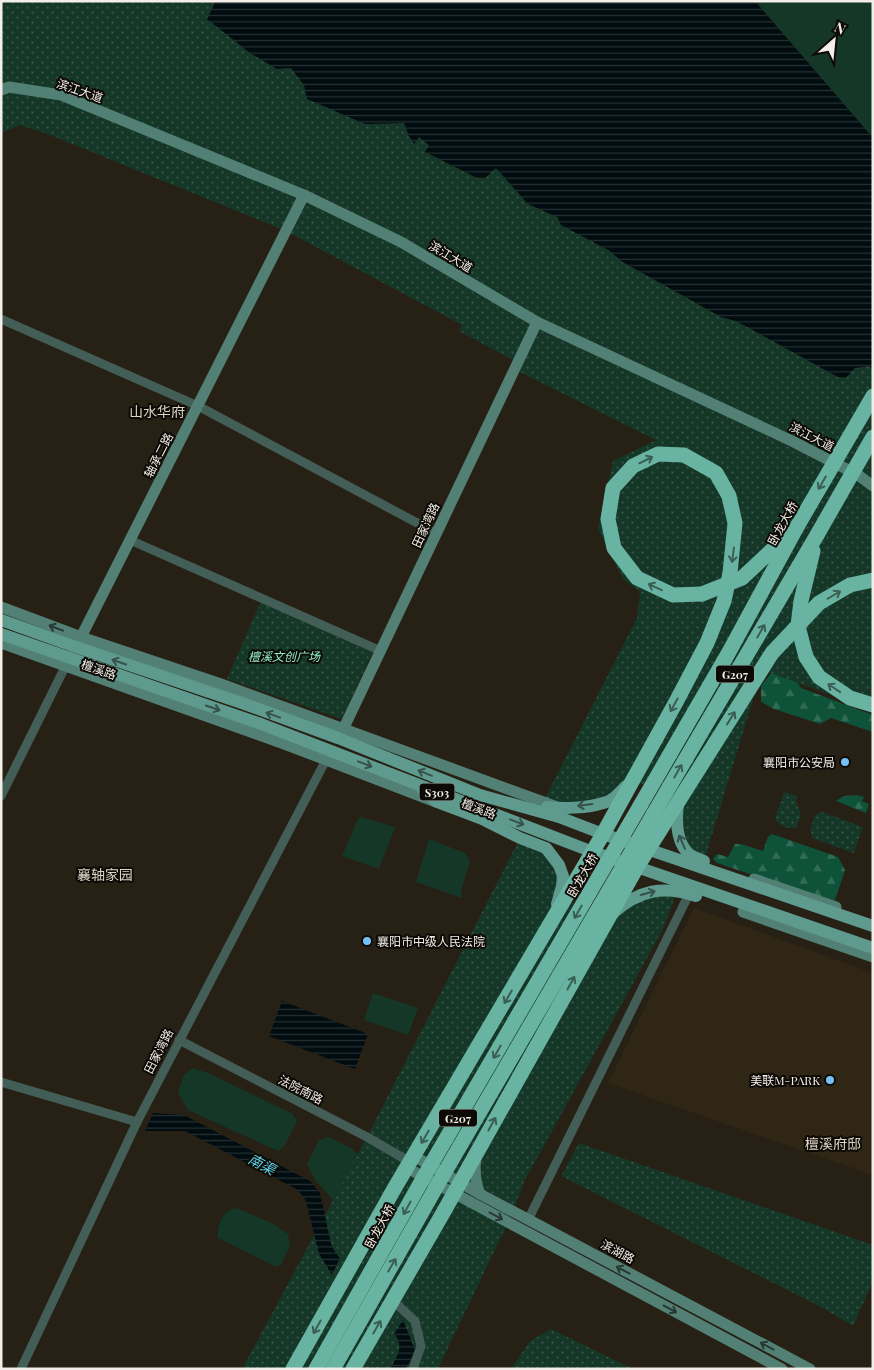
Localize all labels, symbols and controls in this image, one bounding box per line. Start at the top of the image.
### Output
north arrow [809,15,859,65]
text: N [831,17,849,39]
street label: 滨江大道 [55,75,105,105]
street label: 滨江大道 [426,237,476,275]
district label: 山水华府 [129,402,185,421]
street label: 滨江大道 [787,418,837,454]
street label: 轴承二路 [140,430,176,480]
one-way arrow [638,455,653,465]
one-way arrow [817,476,827,490]
street label: 卧龙大桥 [763,498,801,548]
street label: 田家湾路 [408,500,442,550]
one-way arrow [727,546,737,562]
one-way arrow [648,581,663,591]
one-way arrow [826,589,841,599]
one-way arrow [49,622,64,631]
one-way arrow [756,625,766,639]
park label: 檀溪文创广场 [248,648,321,664]
street label: 檀溪路 [79,656,119,682]
one-way arrow [112,657,128,666]
road number: G207 [716,666,754,682]
one-way arrow [828,682,842,692]
one-way arrow [669,697,679,712]
one-way arrow [204,704,220,713]
one-way arrow [266,709,281,719]
one-way arrow [726,711,736,725]
place label: 襄阳市公安局 [763,754,835,770]
marker: 襄阳市公安局 [839,756,851,768]
one-way arrow [357,760,372,769]
one-way arrow [674,765,684,779]
one-way arrow [418,768,433,777]
road number: S303 [420,784,454,800]
street label: 檀溪路 [459,794,499,822]
one-way arrow [577,800,593,810]
one-way arrow [509,819,524,828]
one-way arrow [677,835,687,850]
street label: 卧龙大桥 [563,850,601,900]
district label: 襄轴家园 [77,865,133,884]
one-way arrow [640,887,656,897]
one-way arrow [573,904,583,918]
place label: 襄阳市中级人民法院 [377,933,485,949]
marker: 襄阳市中级人民法院 [361,935,373,947]
one-way arrow [566,975,576,990]
one-way arrow [502,989,512,1003]
street label: 田家湾路 [140,1026,176,1076]
one-way arrow [491,1044,501,1059]
street label: 法院南路 [276,1071,326,1107]
place label: 美联M-PARK [750,1072,820,1088]
marker: 美联M-PARK [824,1074,836,1086]
road number: G207 [439,1110,477,1126]
one-way arrow [487,1117,497,1132]
one-way arrow [420,1129,430,1143]
district label: 檀溪府邸 [805,1134,861,1153]
water label: 南渠 [245,1149,281,1180]
one-way arrow [401,1200,411,1214]
street label: 卧龙大桥 [360,1201,398,1251]
one-way arrow [488,1212,503,1221]
street label: 滨湖路 [598,1235,638,1267]
one-way arrow [387,1259,397,1273]
one-way arrow [616,1265,631,1275]
one-way arrow [662,1305,677,1314]
one-way arrow [312,1319,322,1334]
one-way arrow [372,1319,382,1334]
one-way arrow [760,1341,775,1350]

